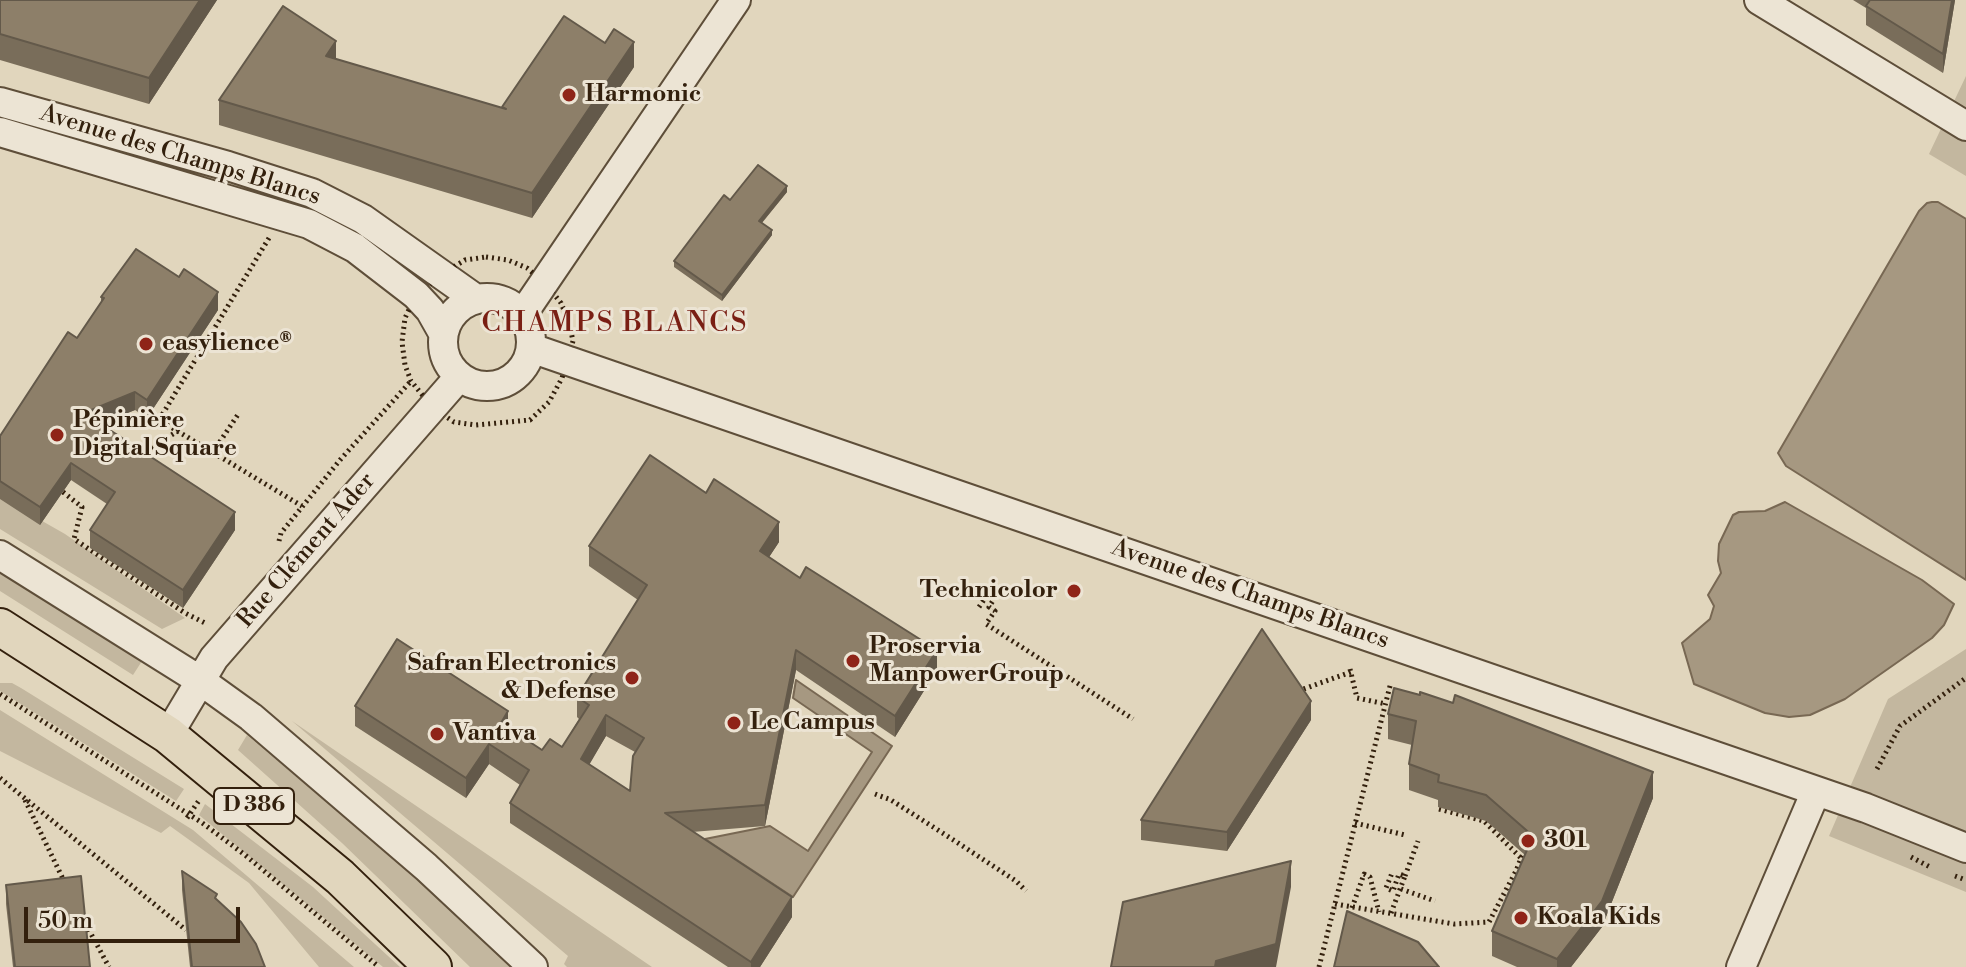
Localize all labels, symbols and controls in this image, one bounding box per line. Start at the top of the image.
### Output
place label: Harmonic [585,81,701,109]
marker: Harmonic [560,86,578,104]
street label: Avenue des Champs Blancs [36,100,324,212]
district label: CHAMPS BLANCS [481,307,749,341]
place label: easylience® [162,330,292,358]
marker: easylience® [137,335,155,353]
place label: Pépinière Digital Square [73,407,237,463]
marker: Pépinière Digital Square [48,426,66,444]
street label: Rue Clément Ader [232,468,382,634]
street label: Avenue des Champs Blancs [1108,534,1392,656]
place label: Technicolor [920,577,1058,605]
marker: Technicolor [1065,582,1083,600]
place label: Proservia ManpowerGroup [869,633,1064,689]
place label: Safran Electronics & Defense [408,650,616,706]
marker: Proservia ManpowerGroup [844,652,862,670]
marker: Safran Electronics & Defense [623,669,641,687]
place label: Le Campus [750,709,875,737]
marker: Le Campus [725,714,743,732]
place label: Vantiva [453,720,536,748]
marker: Vantiva [428,725,446,743]
road number: D 386 [214,788,294,824]
place label: 301 [1544,827,1587,855]
marker: 301 [1519,832,1537,850]
scale bar [28,891,244,941]
place label: Koala Kids [1537,904,1661,932]
text: 50 m [38,906,93,936]
marker: Koala Kids [1512,909,1530,927]

